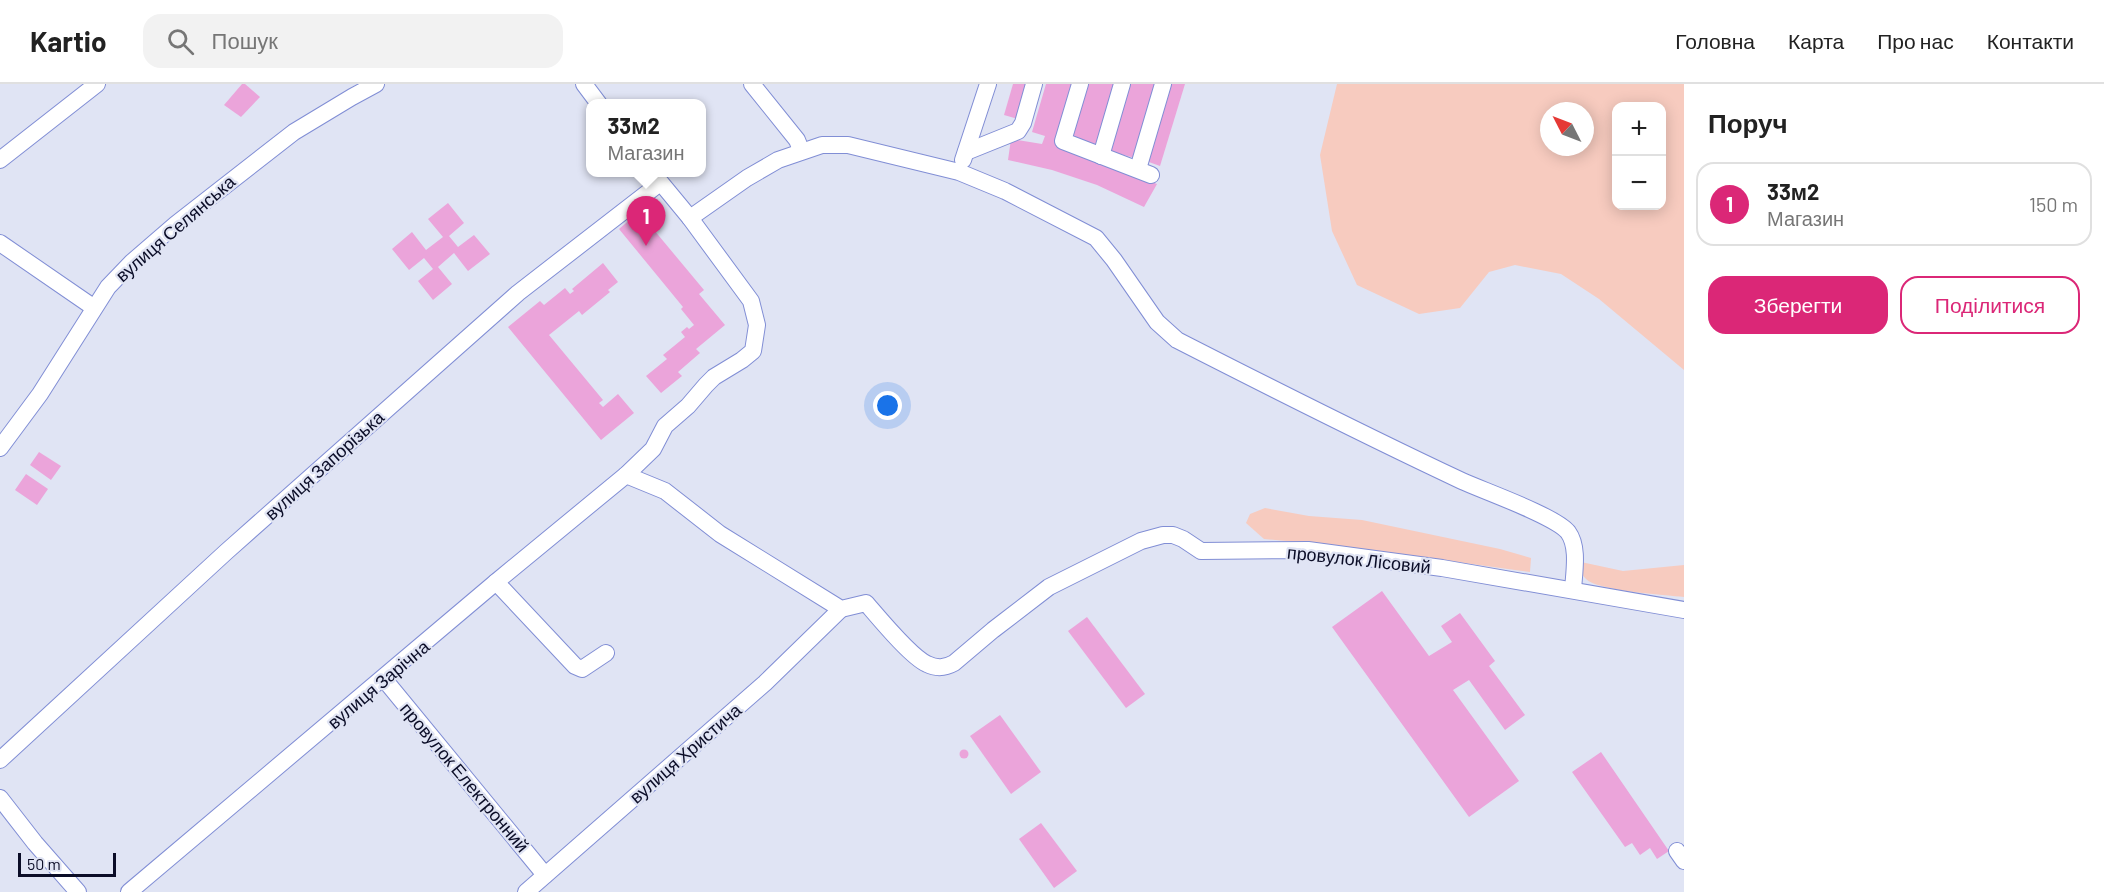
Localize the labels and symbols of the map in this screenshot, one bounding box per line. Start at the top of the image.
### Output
north arrow [1540,102,1594,156]
street label: вулиця Селянська [111,169,240,286]
pin: 1 [626,196,666,246]
your location [873,391,902,420]
street label: вулиця Запорізька [260,405,389,524]
street label: провулок Лісовий [1286,541,1432,577]
street label: вулиця Зарічна [323,634,434,733]
street label: провулок Електронний [396,698,534,856]
street label: вулиця Христича [625,698,746,807]
scale bar [18,850,116,878]

